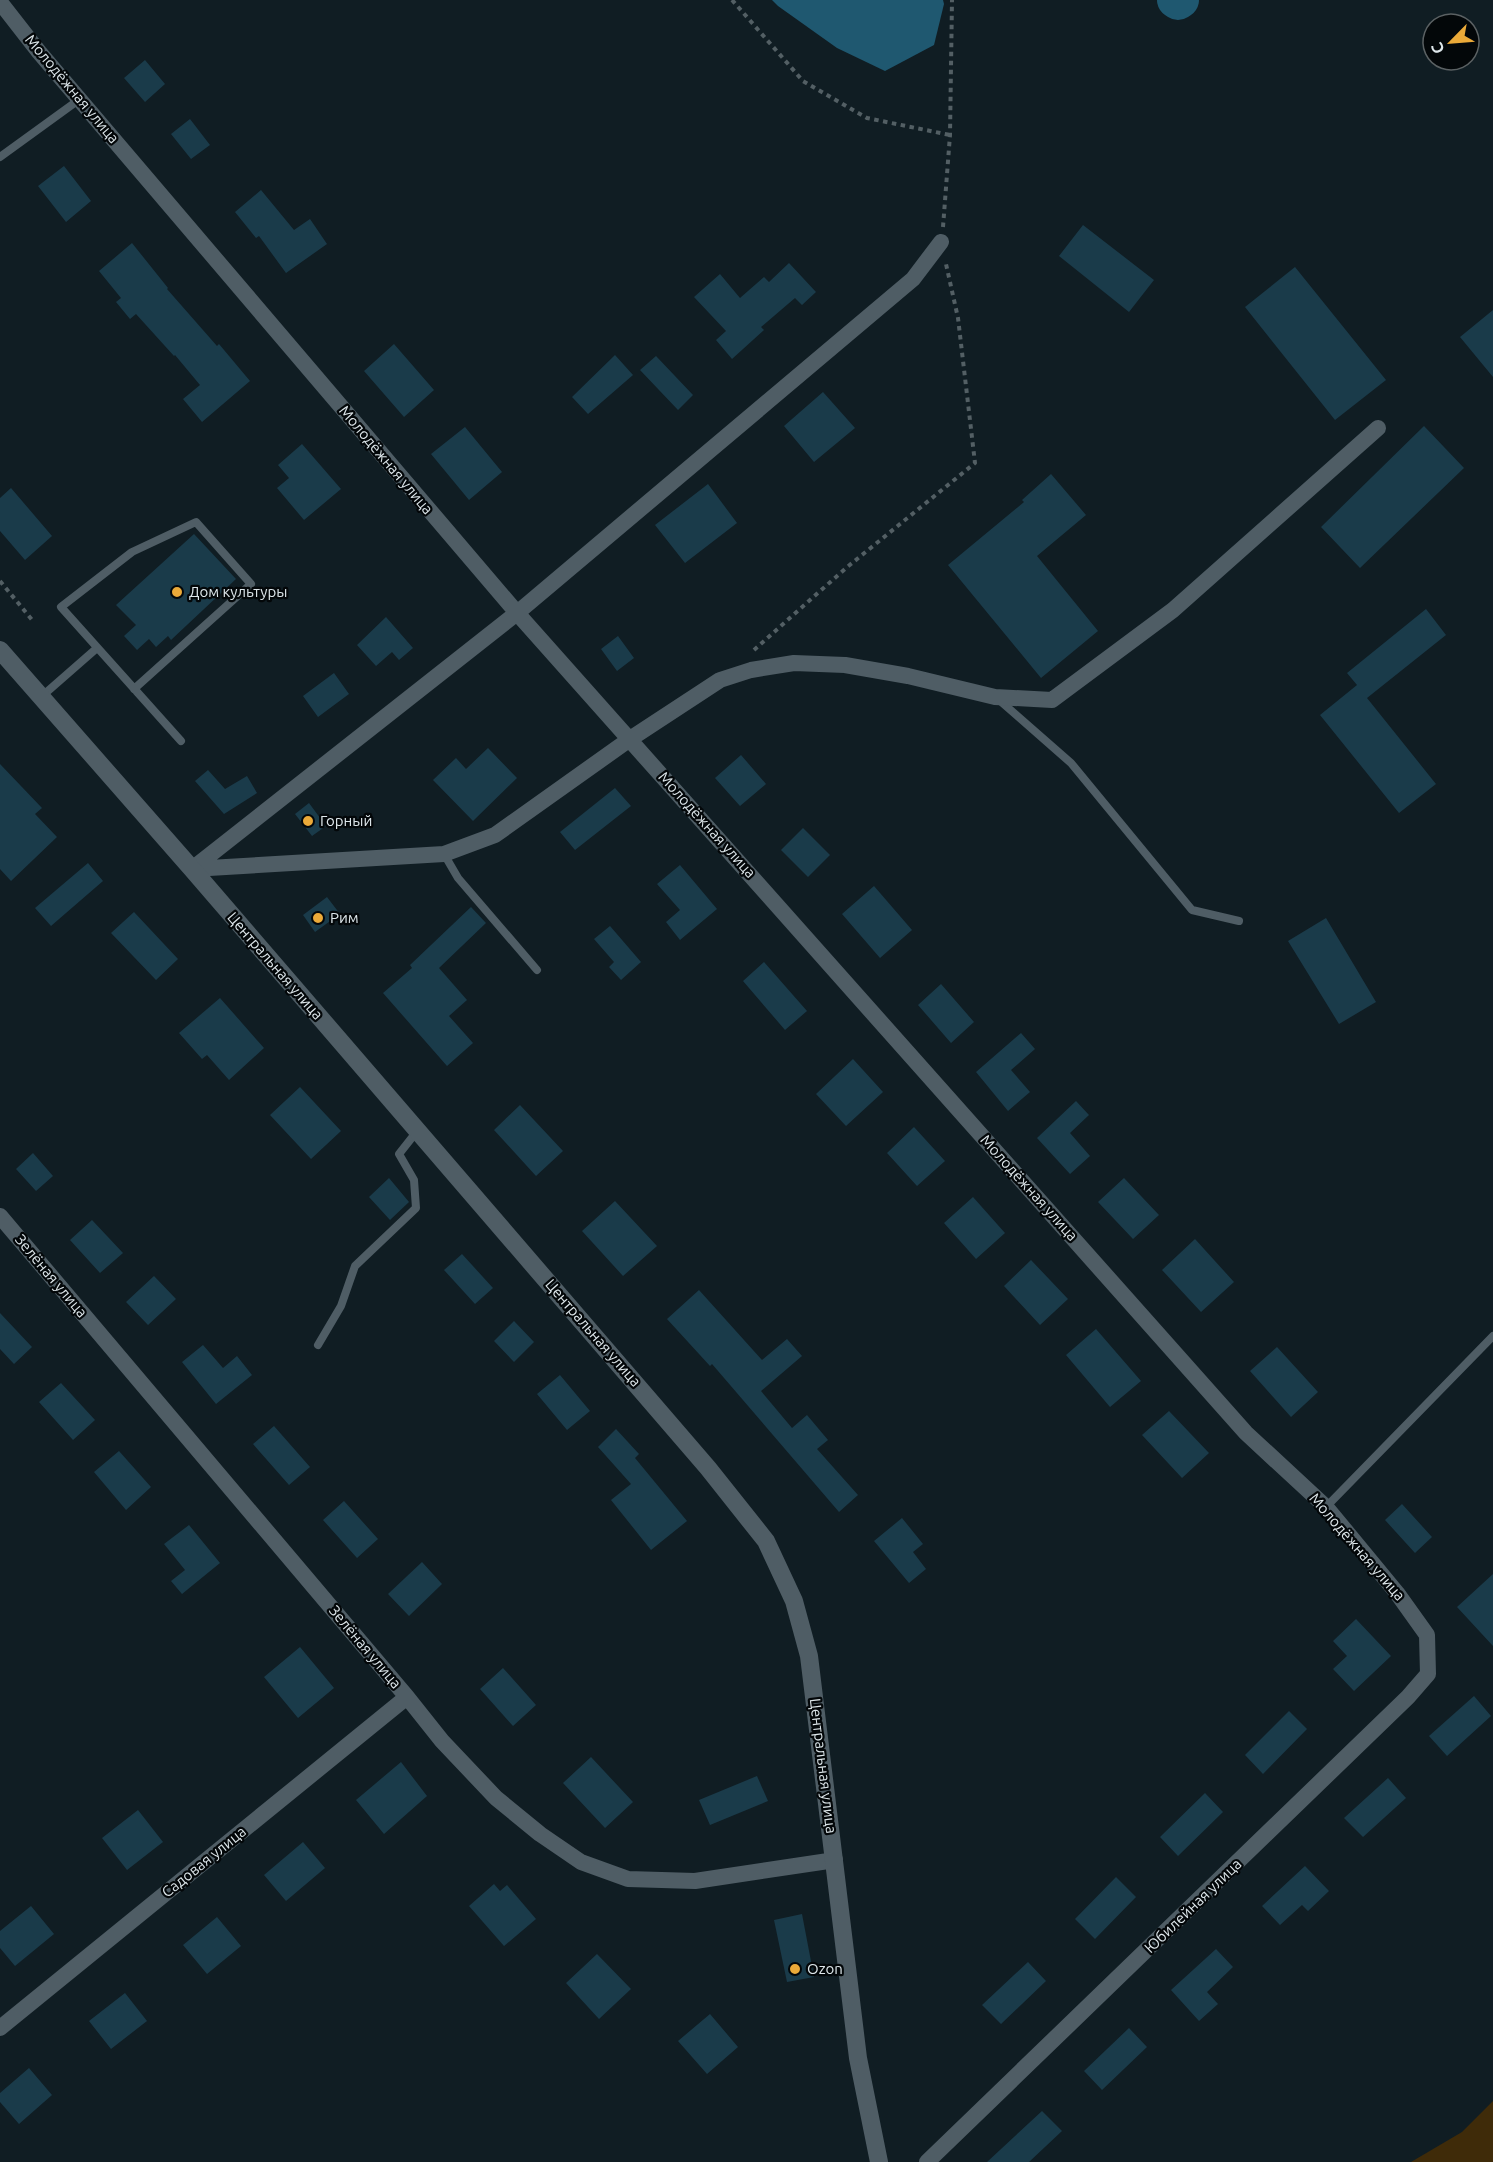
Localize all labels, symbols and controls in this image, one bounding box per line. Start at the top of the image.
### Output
north arrow [1421,12,1481,72]
street label: Молодёжная улица [22,31,123,146]
text: С [1427,40,1448,57]
street label: Молодёжная улица [336,402,437,517]
place label: Дом культуры [189,583,287,600]
marker: Дом культуры [170,585,184,599]
street label: Молодёжная улица [655,768,759,881]
place label: Горный [320,812,372,829]
marker: Горный [301,814,315,828]
street label: Центральная улица [224,909,327,1023]
place label: Рим [330,909,359,926]
marker: Рим [311,911,325,925]
street label: Молодёжная улица [977,1131,1081,1244]
street label: Зелёная улица [12,1231,91,1321]
street label: Центральная улица [542,1276,645,1390]
street label: Молодёжная улица [1306,1490,1409,1604]
street label: Зелёная улица [326,1602,405,1692]
street label: Центральная улица [807,1697,840,1835]
street label: Садовая улица [158,1823,249,1901]
street label: Юбилейная улица [1141,1855,1245,1956]
place label: Ozon [807,1960,843,1977]
marker: Ozon [788,1962,802,1976]

